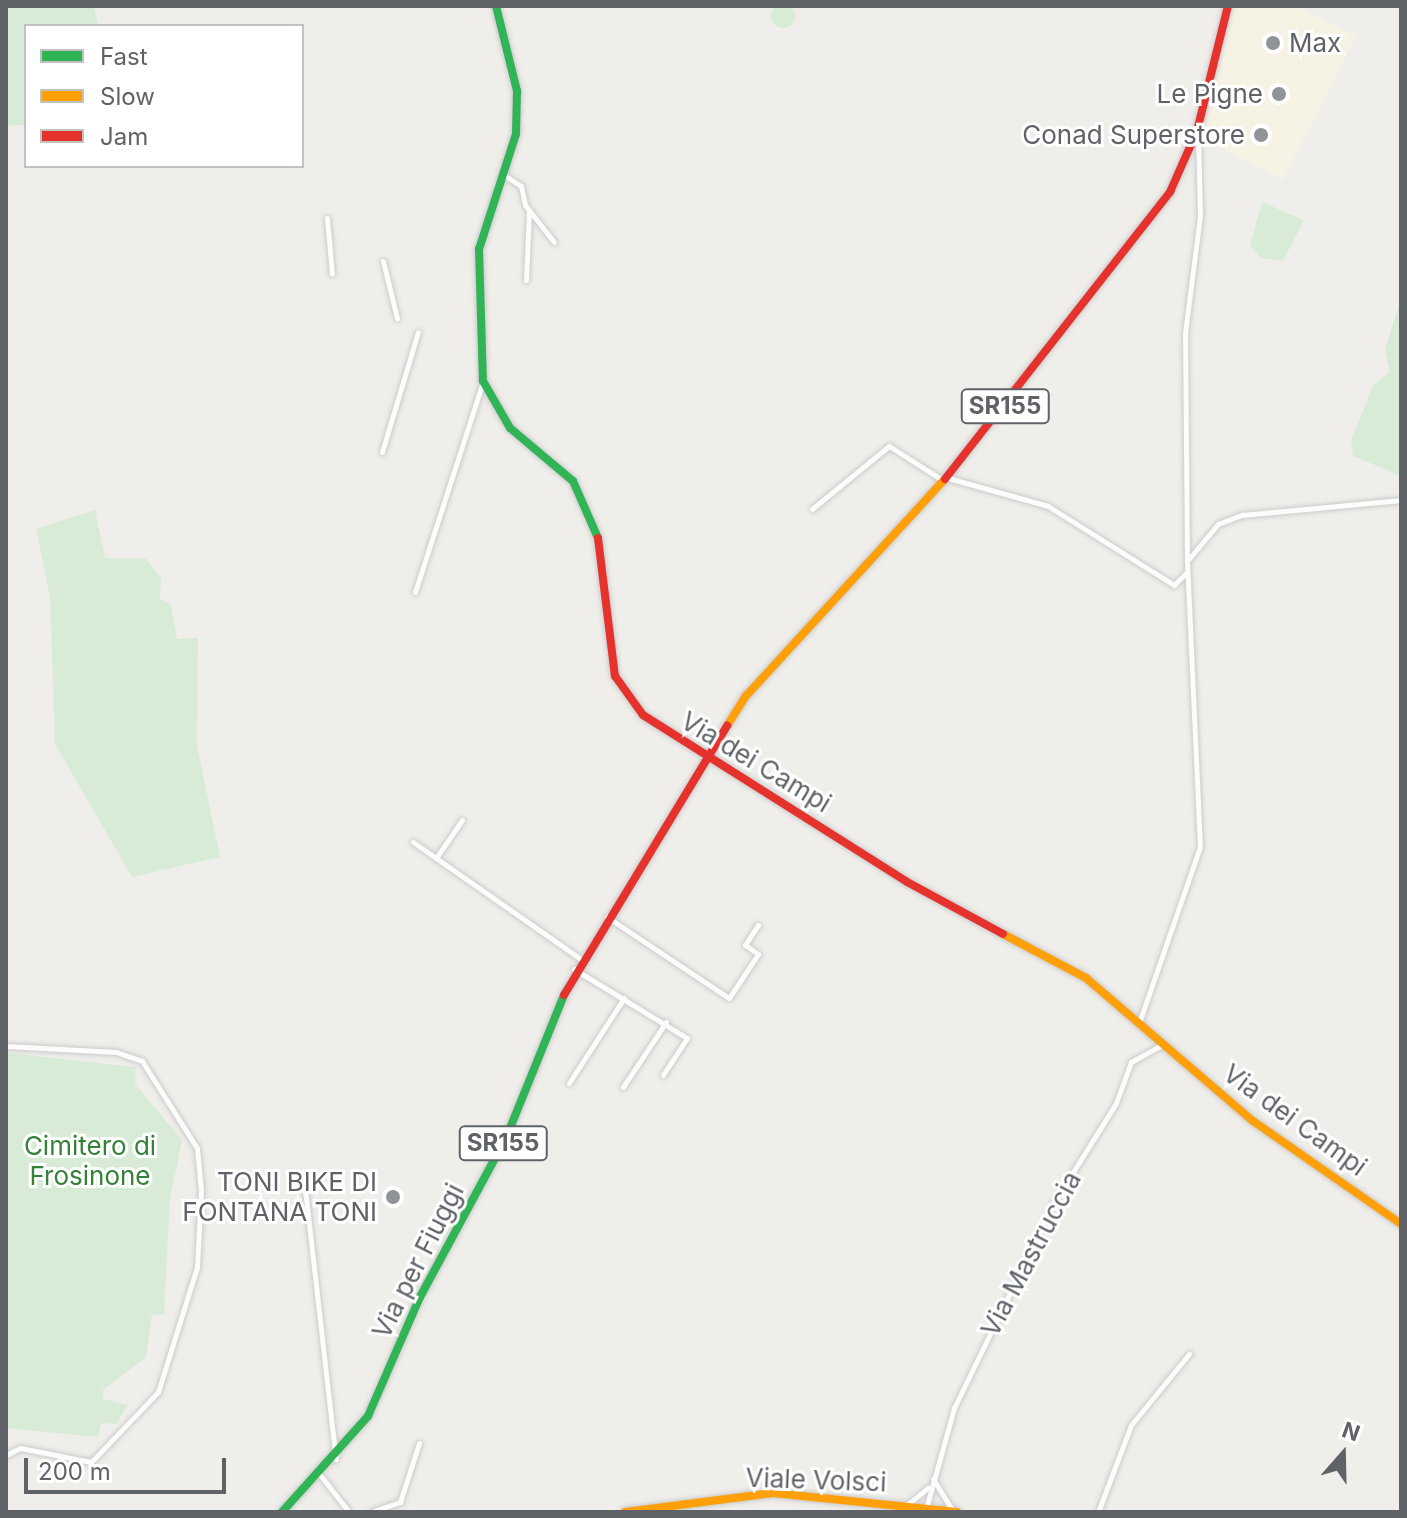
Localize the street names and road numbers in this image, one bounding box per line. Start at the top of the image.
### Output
road number: SR155 [959,386,1051,426]
street label: Via dei Campi [675,705,837,819]
street label: Via dei Campi [1217,1058,1373,1182]
road number: SR155 [457,1123,549,1163]
street label: Via Mastruccia [974,1166,1088,1342]
street label: Via per Fiuggi [366,1178,470,1344]
street label: Viale Volsci [745,1462,887,1498]

